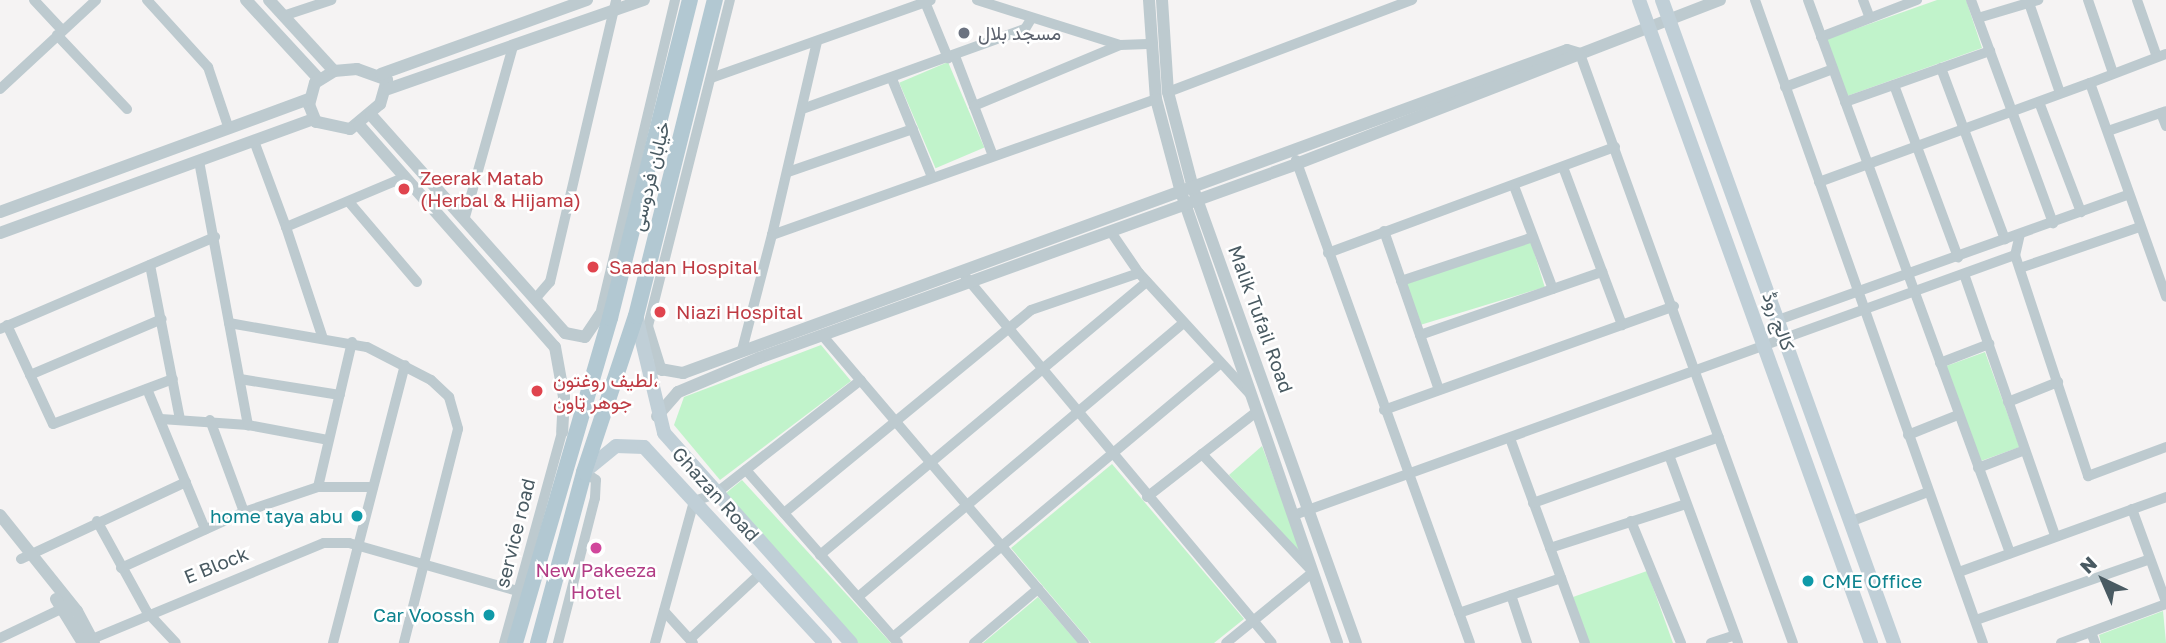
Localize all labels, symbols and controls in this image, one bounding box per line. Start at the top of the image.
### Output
place label: مسجد بلال [978,22,1061,44]
marker: مسجد بلال [956,25,972,41]
street label: خیابان فردوسی [625,119,675,233]
place label: Zeerak Matab (Herbal & Hijama) [420,167,581,211]
marker: Zeerak Matab (Herbal & Hijama) [394,179,414,199]
street label: Malik Tufail Road [1224,242,1298,396]
place label: Saadan Hospital [609,256,759,278]
marker: Saadan Hospital [583,257,603,277]
street label: کالج روڈ [1758,289,1800,353]
place label: Niazi Hospital [676,301,803,323]
marker: Niazi Hospital [650,302,670,322]
place label: لطیف روغتون، جوهر ټاون [553,369,658,413]
marker: لطیف روغتون، جوهر ټاون [527,381,547,401]
street label: Ghazan Road [668,442,764,546]
street label: service road [490,476,540,590]
place label: home taya abu [210,505,343,527]
marker: home taya abu [349,508,365,524]
marker: New Pakeeza Hotel [588,540,604,556]
street label: E Block [180,542,252,588]
north arrow [2068,545,2138,615]
text: N [2075,551,2101,578]
place label: New Pakeeza Hotel [535,559,657,603]
place label: CME Office [1822,570,1922,592]
marker: CME Office [1800,573,1816,589]
place label: Car Voossh [373,604,475,626]
marker: Car Voossh [481,607,497,623]

